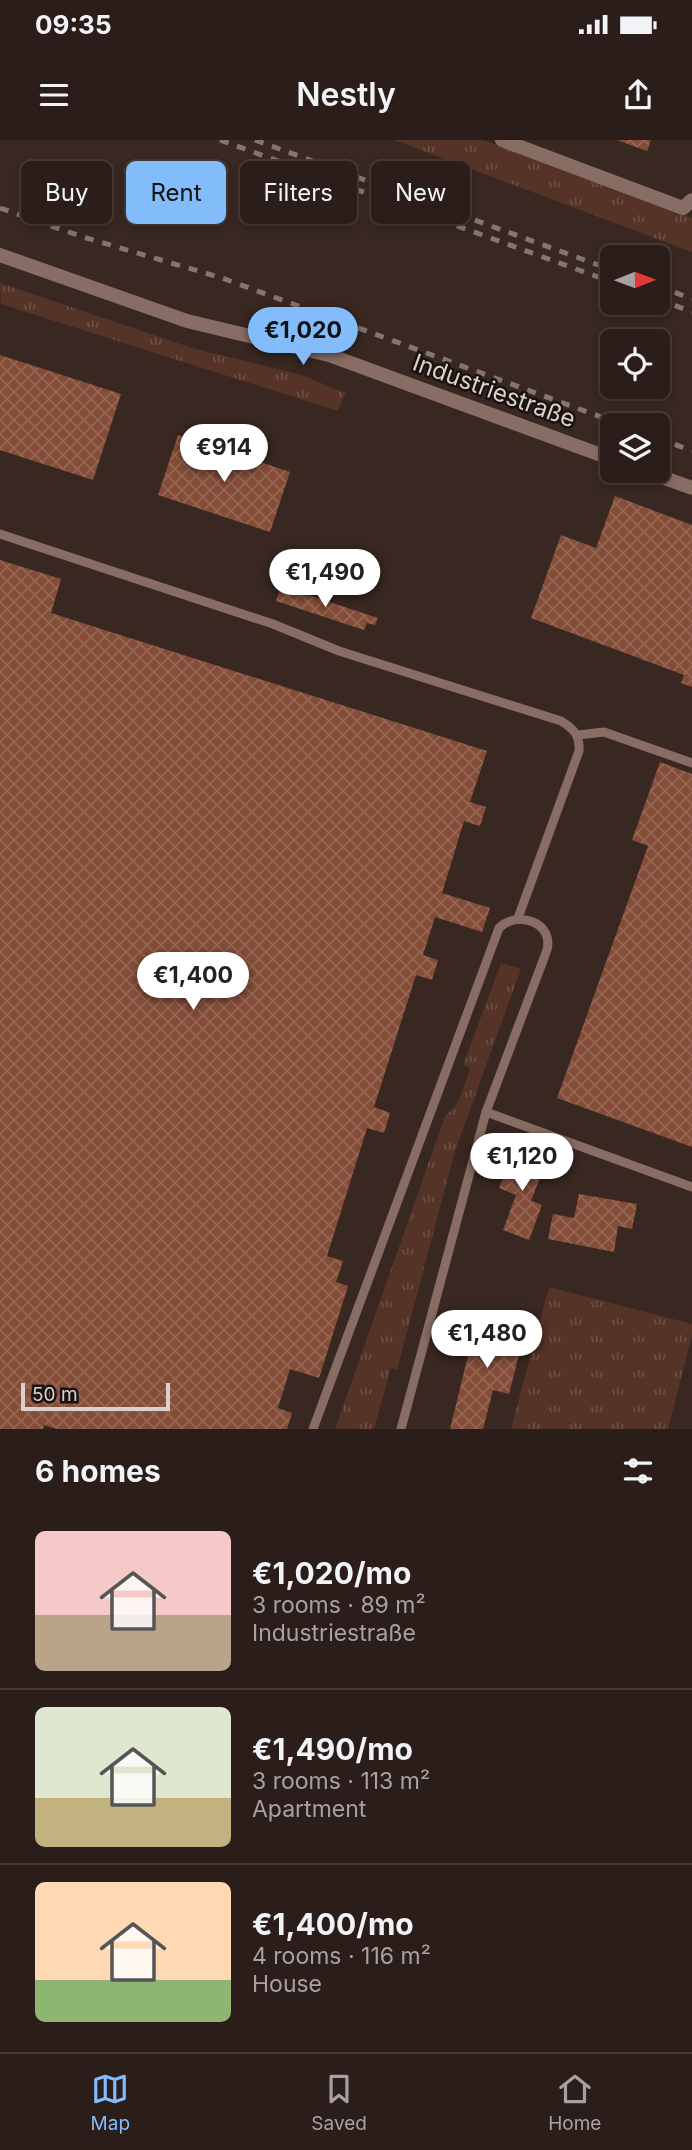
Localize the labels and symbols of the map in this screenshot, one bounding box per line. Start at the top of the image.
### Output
north arrow [600,245,670,315]
pin: €1,020 [246,308,360,367]
street label: Industriestraße [409,348,580,433]
pin: €914 [183,424,265,484]
pin: €1,490 [268,550,382,609]
pin: €1,400 [136,952,250,1012]
pin: €1,120 [465,1133,579,1193]
pin: €1,480 [430,1310,544,1370]
scale bar [21,1380,170,1412]

